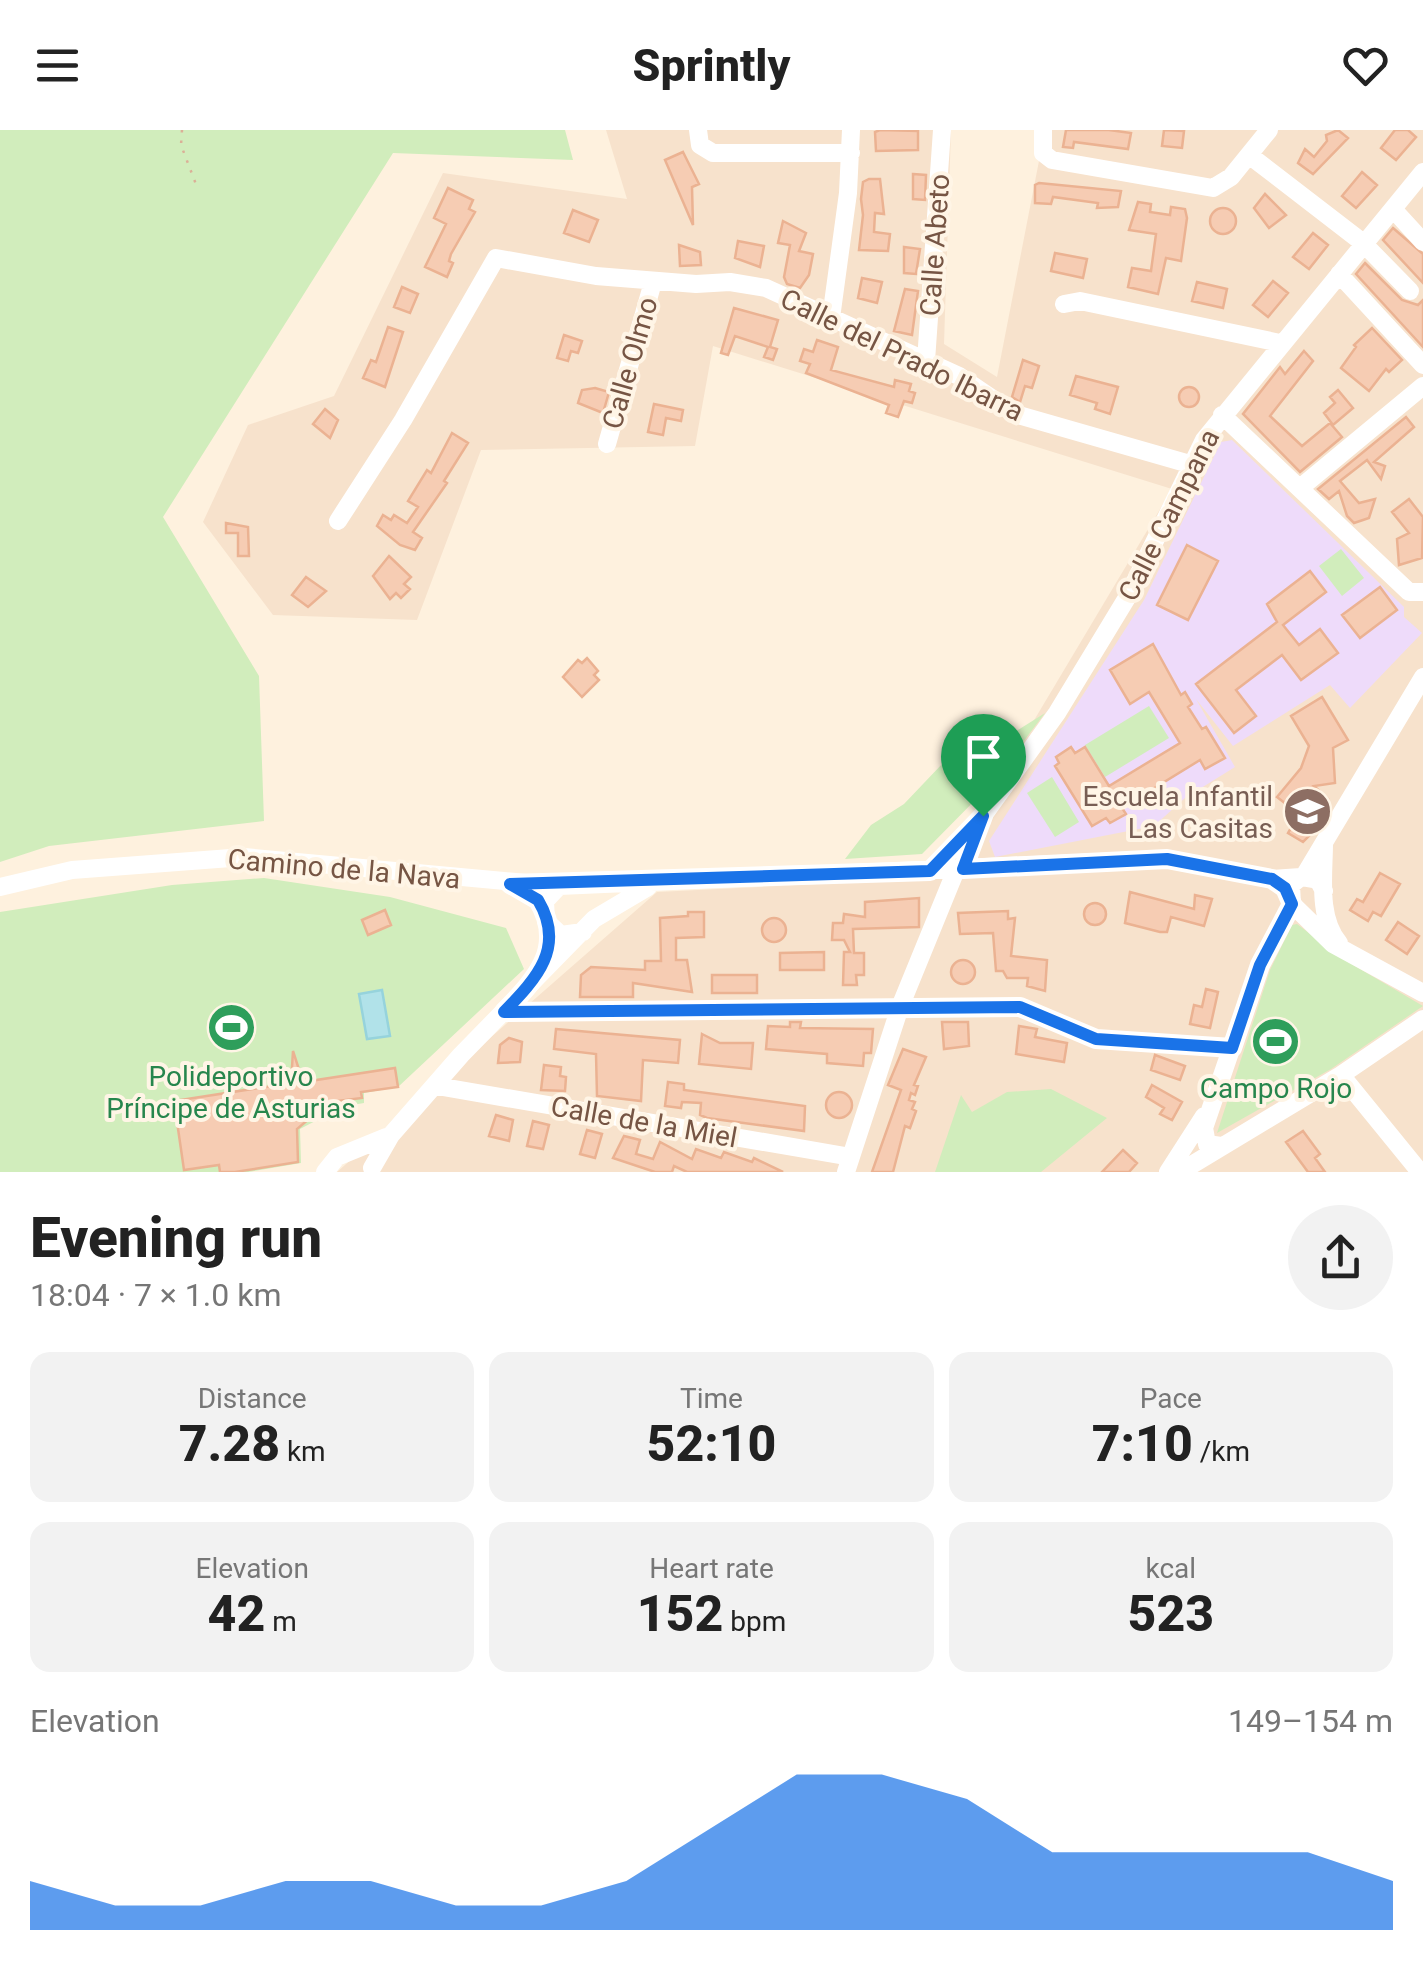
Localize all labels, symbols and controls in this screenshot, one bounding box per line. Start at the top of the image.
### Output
icon: menu [30,38,85,93]
icon: heart [1338,38,1393,93]
text: Sprintly [633,39,790,92]
street label: Calle Abeto [914,173,956,317]
street label: Calle del Prado Ibarra [775,282,1029,428]
street label: Calle Olmo [595,293,665,433]
street label: Calle Campana [1112,424,1226,606]
pin [941,714,1026,817]
icon: arrive [956,729,1011,784]
place label: Escuela Infantil Las Casitas [1082,780,1273,845]
school or university icon: Escuela Infantil Las Casitas [1282,786,1334,838]
street label: Camino de la Nava [226,842,462,896]
sports icon: Polideportivo Príncipe de Asturias [205,1002,257,1054]
sports icon: Campo Rojo [1250,1015,1302,1067]
place label: Polideportivo Príncipe de Asturias [106,1060,356,1125]
place label: Campo Rojo [1200,1072,1352,1105]
street label: Calle de la Miel [548,1089,740,1155]
button: share [1288,1205,1393,1310]
text: Evening run [30,1206,322,1270]
text: 18:04 · 7 × 1.0 km [30,1276,281,1314]
text: Distance [198,1382,307,1415]
text: Time [680,1382,743,1415]
text: Pace [1140,1382,1202,1415]
text: 7.28 [179,1415,280,1473]
text: 52:10 [647,1415,776,1473]
text: 7:10 [1092,1415,1193,1473]
text: km [280,1435,326,1468]
text: /km [1193,1435,1250,1468]
text: Elevation [195,1552,309,1585]
text: Heart rate [649,1552,774,1585]
text: kcal [1146,1552,1196,1585]
text: 42 [208,1585,265,1643]
text: 152 [637,1585,723,1643]
text: 523 [1128,1585,1214,1643]
text: m [265,1605,297,1638]
text: bpm [723,1605,786,1638]
text: Elevation [30,1702,160,1740]
text: 149–154 m [1228,1702,1393,1740]

